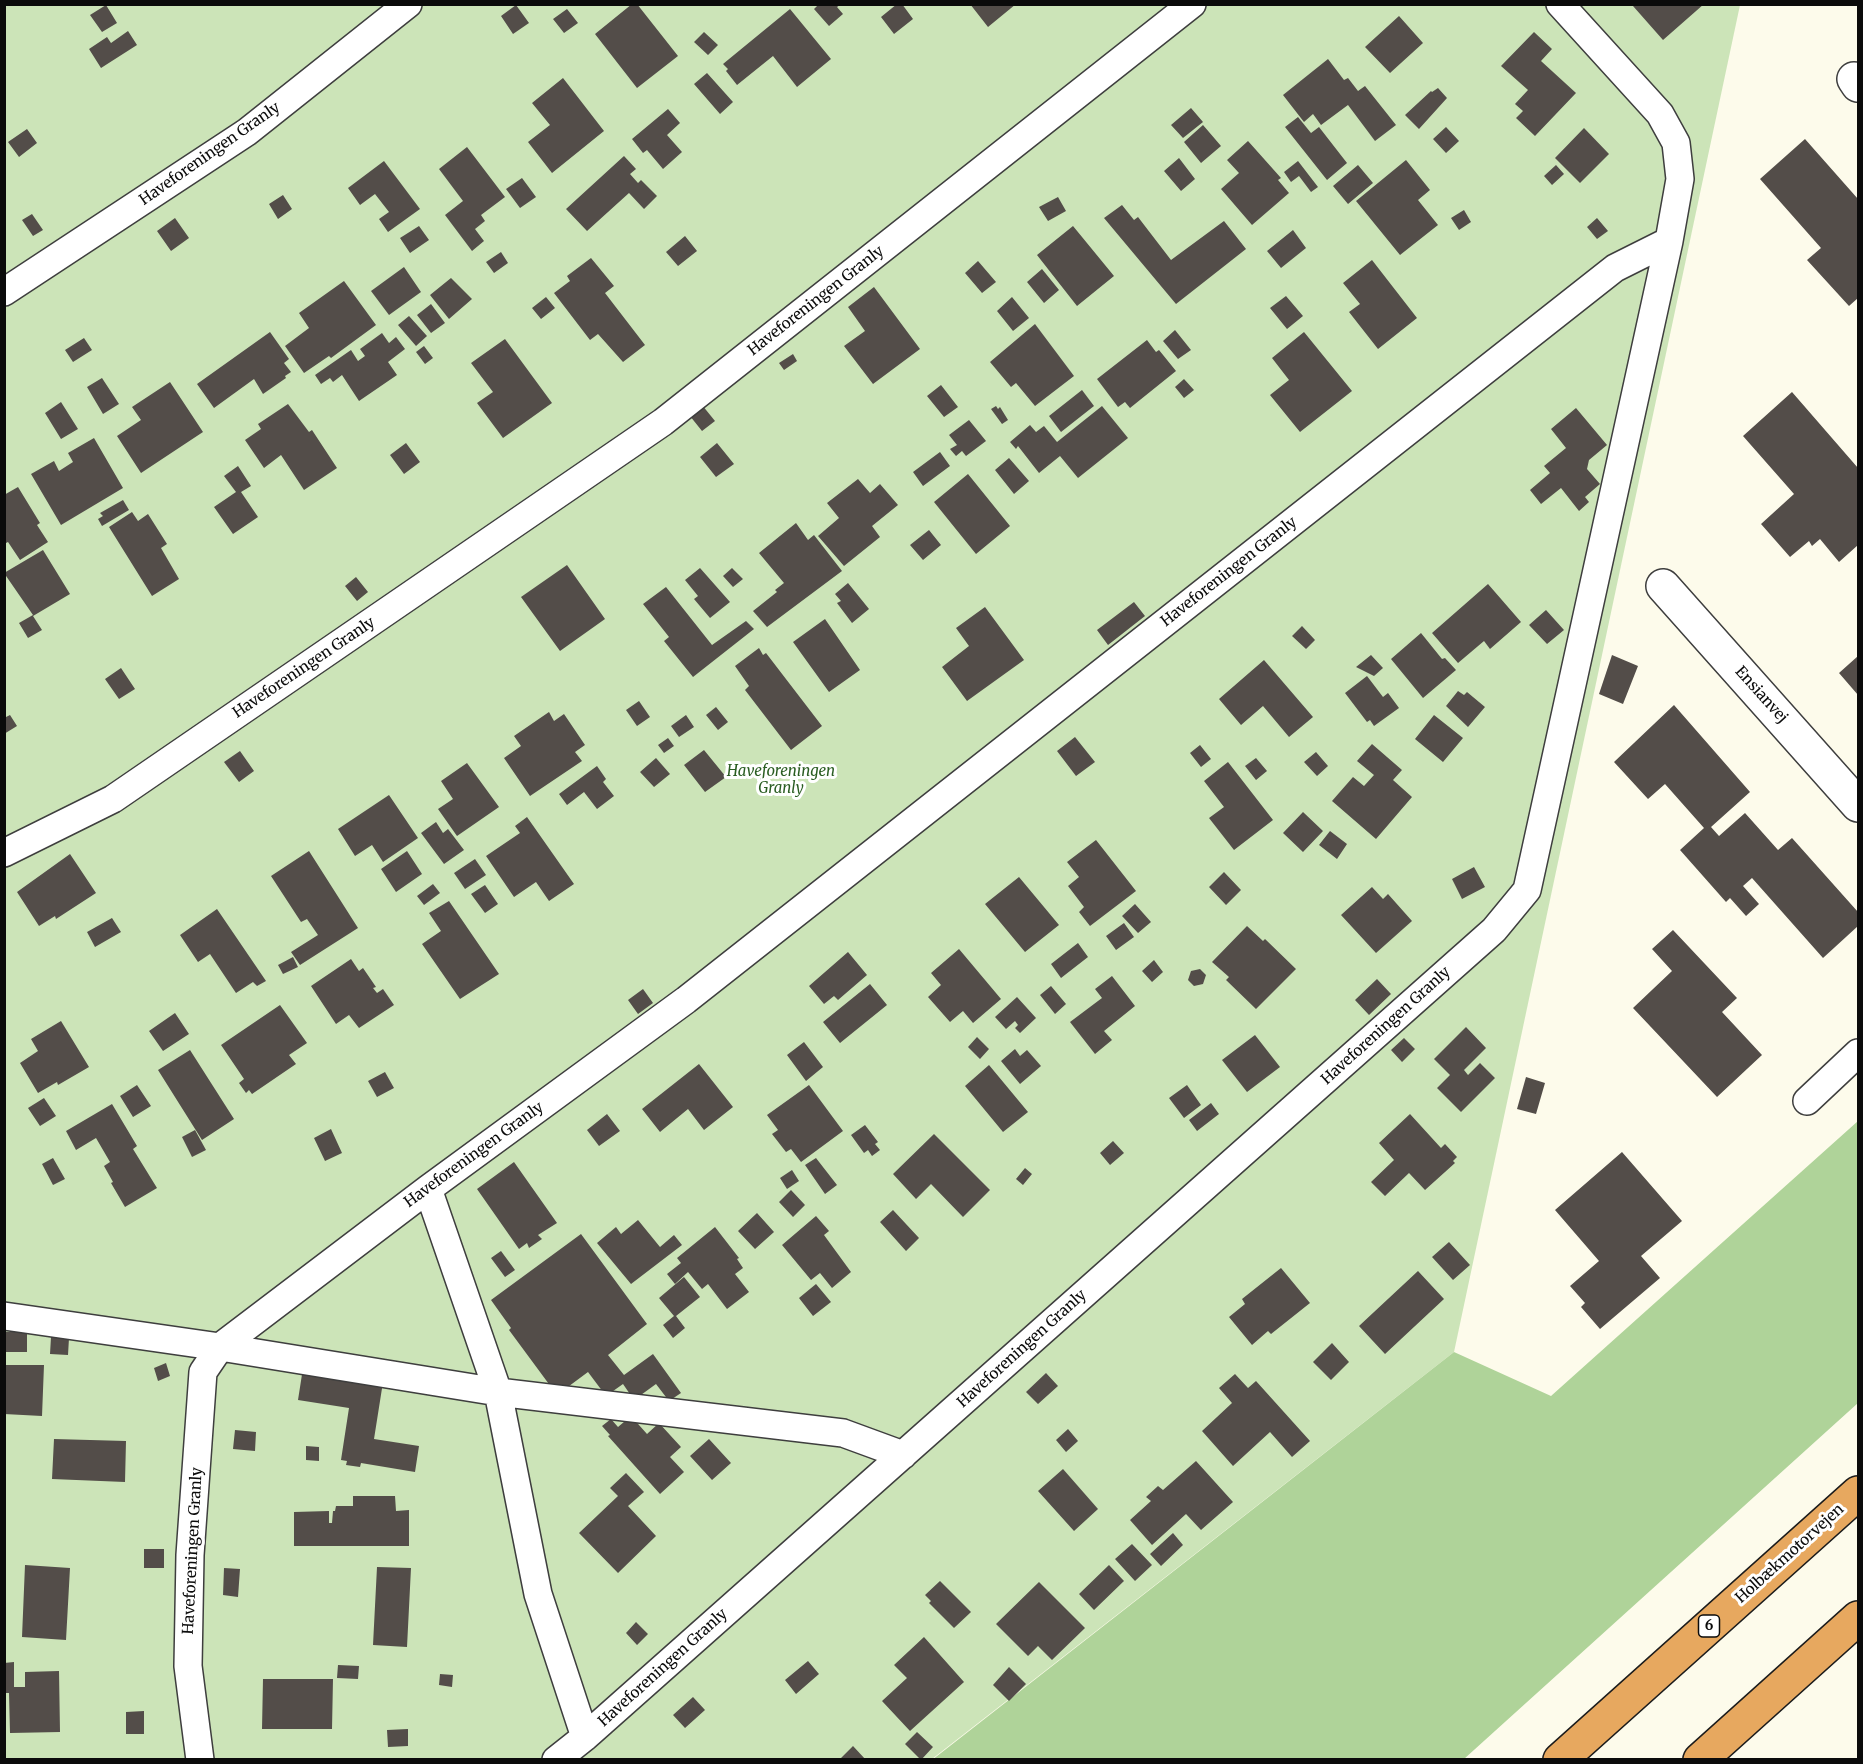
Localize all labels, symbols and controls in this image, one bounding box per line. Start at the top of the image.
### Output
street label: Haveforeningen Granly [136,99,284,209]
street label: Haveforeningen Granly [744,242,888,360]
street label: Haveforeningen Granly [1157,513,1301,631]
street label: Haveforeningen Granly [230,614,378,722]
street label: Ensianvej [1731,663,1791,727]
park label: Haveforeningen Granly [727,763,835,798]
street label: Haveforeningen Granly [1318,963,1454,1089]
street label: Haveforeningen Granly [401,1099,547,1211]
street label: Haveforeningen Granly [954,1286,1090,1412]
street label: Haveforeningen Granly [180,1467,206,1635]
street label: Holbækmotorvejen [1732,1501,1848,1607]
street label: Haveforeningen Granly [595,1605,731,1731]
road number: 6 [1698,1615,1720,1637]

